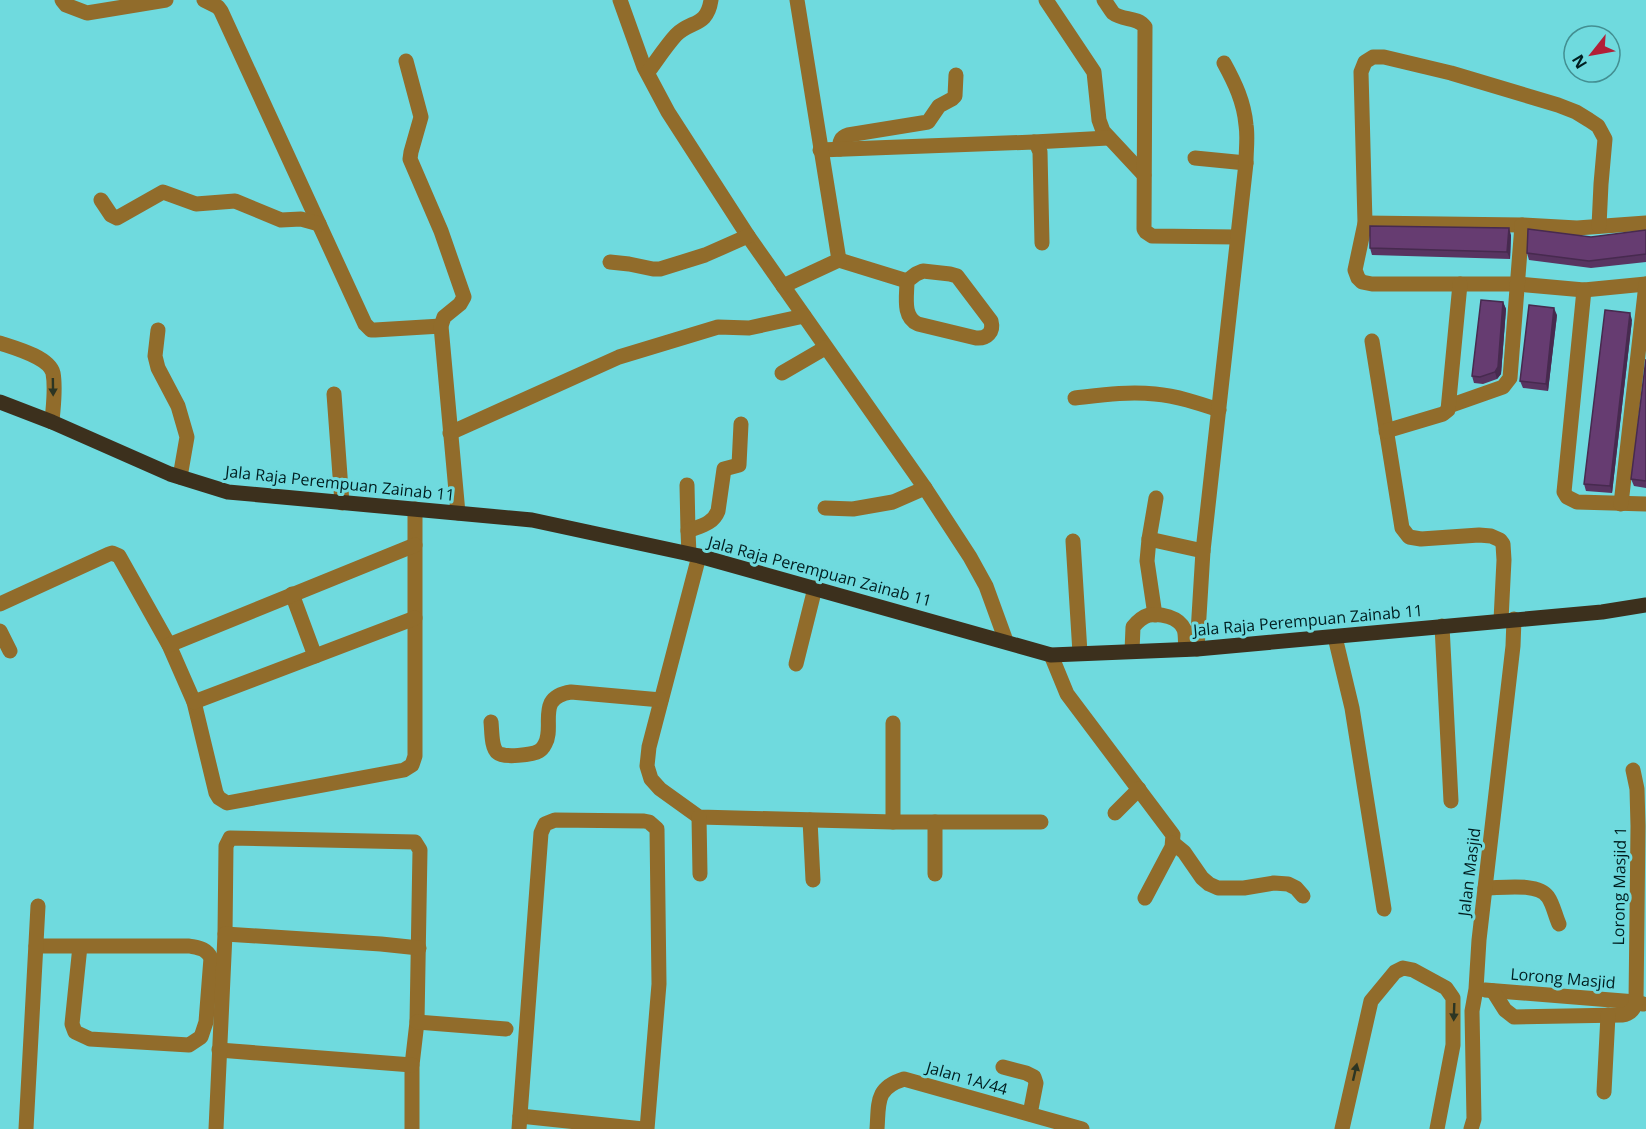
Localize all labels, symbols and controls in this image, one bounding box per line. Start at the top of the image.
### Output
north arrow [1562,24,1622,84]
text: N [1566,50,1592,73]
one-way arrow [48,378,58,397]
street label: Jala Raja Perempuan Zainab 11 [222,460,456,506]
street label: Jala Raja Perempuan Zainab 11 [704,530,934,611]
street label: Jala Raja Perempuan Zainab 11 [1190,599,1424,641]
street label: Lorong Masjid 1 [1607,826,1631,946]
street label: Jalan Masjid [1452,827,1485,919]
street label: Lorong Masjid [1509,962,1617,994]
one-way arrow [1449,1003,1458,1022]
street label: Jalan 1A/44 [922,1055,1010,1100]
one-way arrow [1350,1063,1360,1081]

